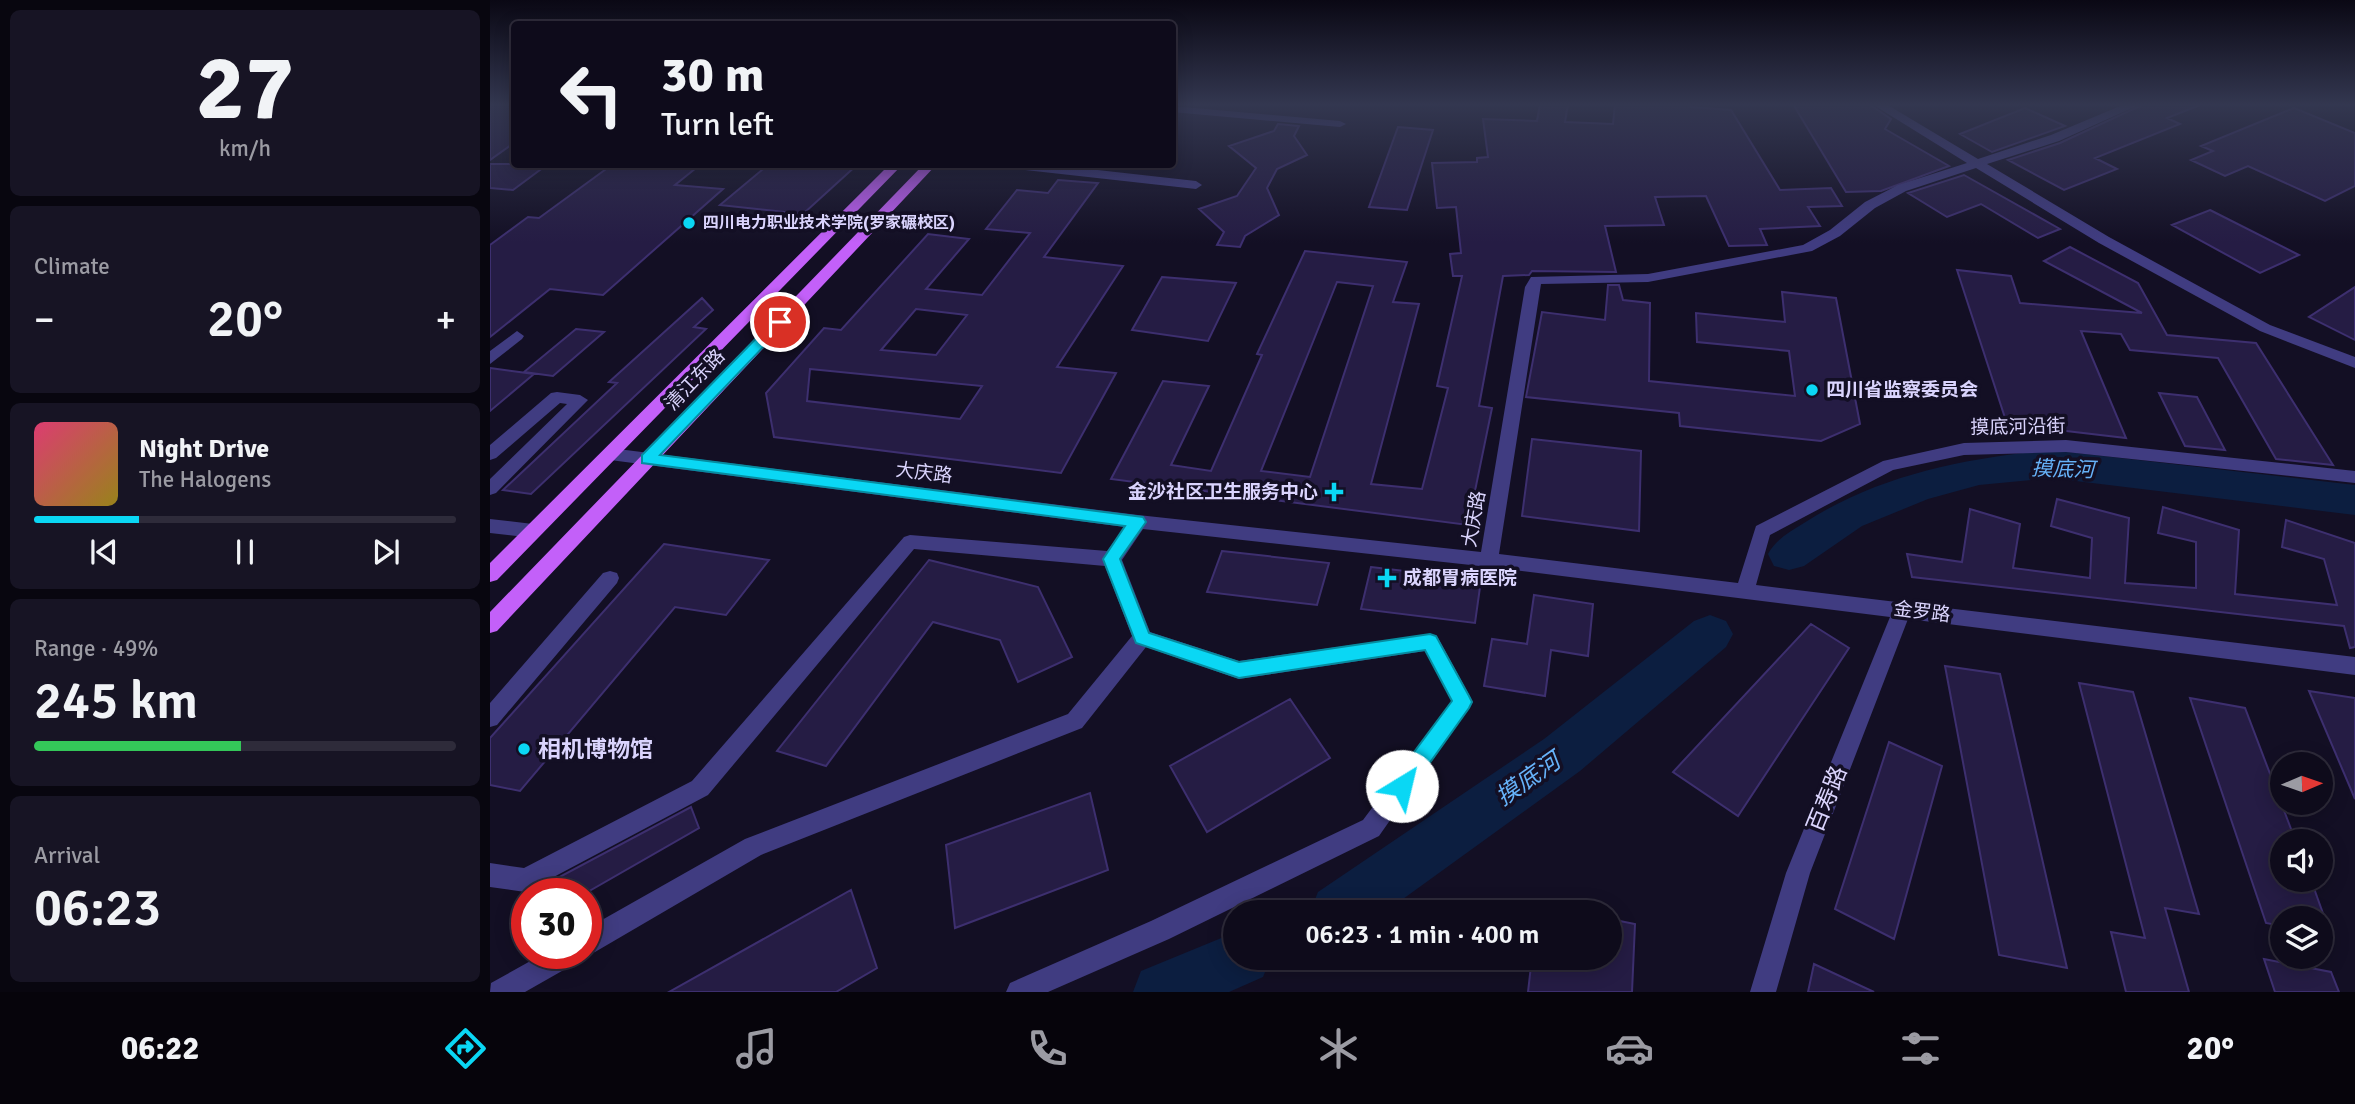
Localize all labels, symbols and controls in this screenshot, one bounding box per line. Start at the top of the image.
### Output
text: 27 [196,32,294,145]
text: 30 m [661,45,764,105]
icon: left [546,49,637,140]
text: Turn left [661,105,774,144]
text: km/h [219,134,271,163]
place label: 四川电力职业技术学院(罗家碾校区) [703,213,955,233]
marker: 四川电力职业技术学院(罗家碾校区) [681,215,697,231]
text: Climate [34,252,110,281]
text: 20° [207,287,283,351]
pin [750,292,810,352]
text: − [34,296,55,343]
text: + [435,296,456,343]
icon: arrive [761,303,799,341]
street label: 清江东路 [660,344,730,416]
place label: 四川省监察委员会 [1826,378,1978,402]
marker: 四川省监察委员会 [1804,382,1820,398]
street label: 摸底河沿街 [1970,414,2066,440]
text: Night Drive [139,433,269,465]
water label: 摸底河 [2031,455,2099,483]
street label: 大庆路 [894,458,954,488]
text: The Halogens [139,465,271,494]
place label: 金沙社区卫生服务中心 [1128,480,1318,504]
marker: 金沙社区卫生服务中心 [1324,482,1344,502]
street label: 大庆路 [1457,489,1491,549]
icon: previous [85,533,123,571]
icon: pause [226,533,264,571]
icon: next [367,533,405,571]
place label: 成都胃病医院 [1403,566,1517,590]
marker: 成都胃病医院 [1377,568,1397,588]
street label: 金罗路 [1892,597,1952,627]
text: Range · 49% [34,634,158,663]
text: 245 km [34,669,198,733]
place label: 相机博物馆 [538,735,653,764]
marker: 相机博物馆 [516,741,532,757]
water label: 摸底河 [1490,744,1569,812]
position arrow [1365,749,1439,823]
north arrow [2270,752,2333,816]
map controls [2270,752,2333,969]
street label: 百寿路 [1801,762,1853,836]
button: sound [2270,829,2333,892]
text: Arrival [34,841,100,870]
text: 06:23 [34,876,161,940]
speed limit sign: 30 [511,878,602,969]
button: layers [2270,906,2333,969]
text: 06:23 · 1 min · 400 m [1306,919,1539,951]
icon: directions [441,1024,490,1073]
icon: music [732,1024,781,1073]
icon: phone [1023,1024,1072,1073]
icon: climate [1314,1024,1363,1073]
icon: car [1605,1024,1654,1073]
icon: filters [1896,1024,1945,1073]
text: 06:22 [121,1029,199,1068]
text: 20° [2187,1029,2234,1068]

